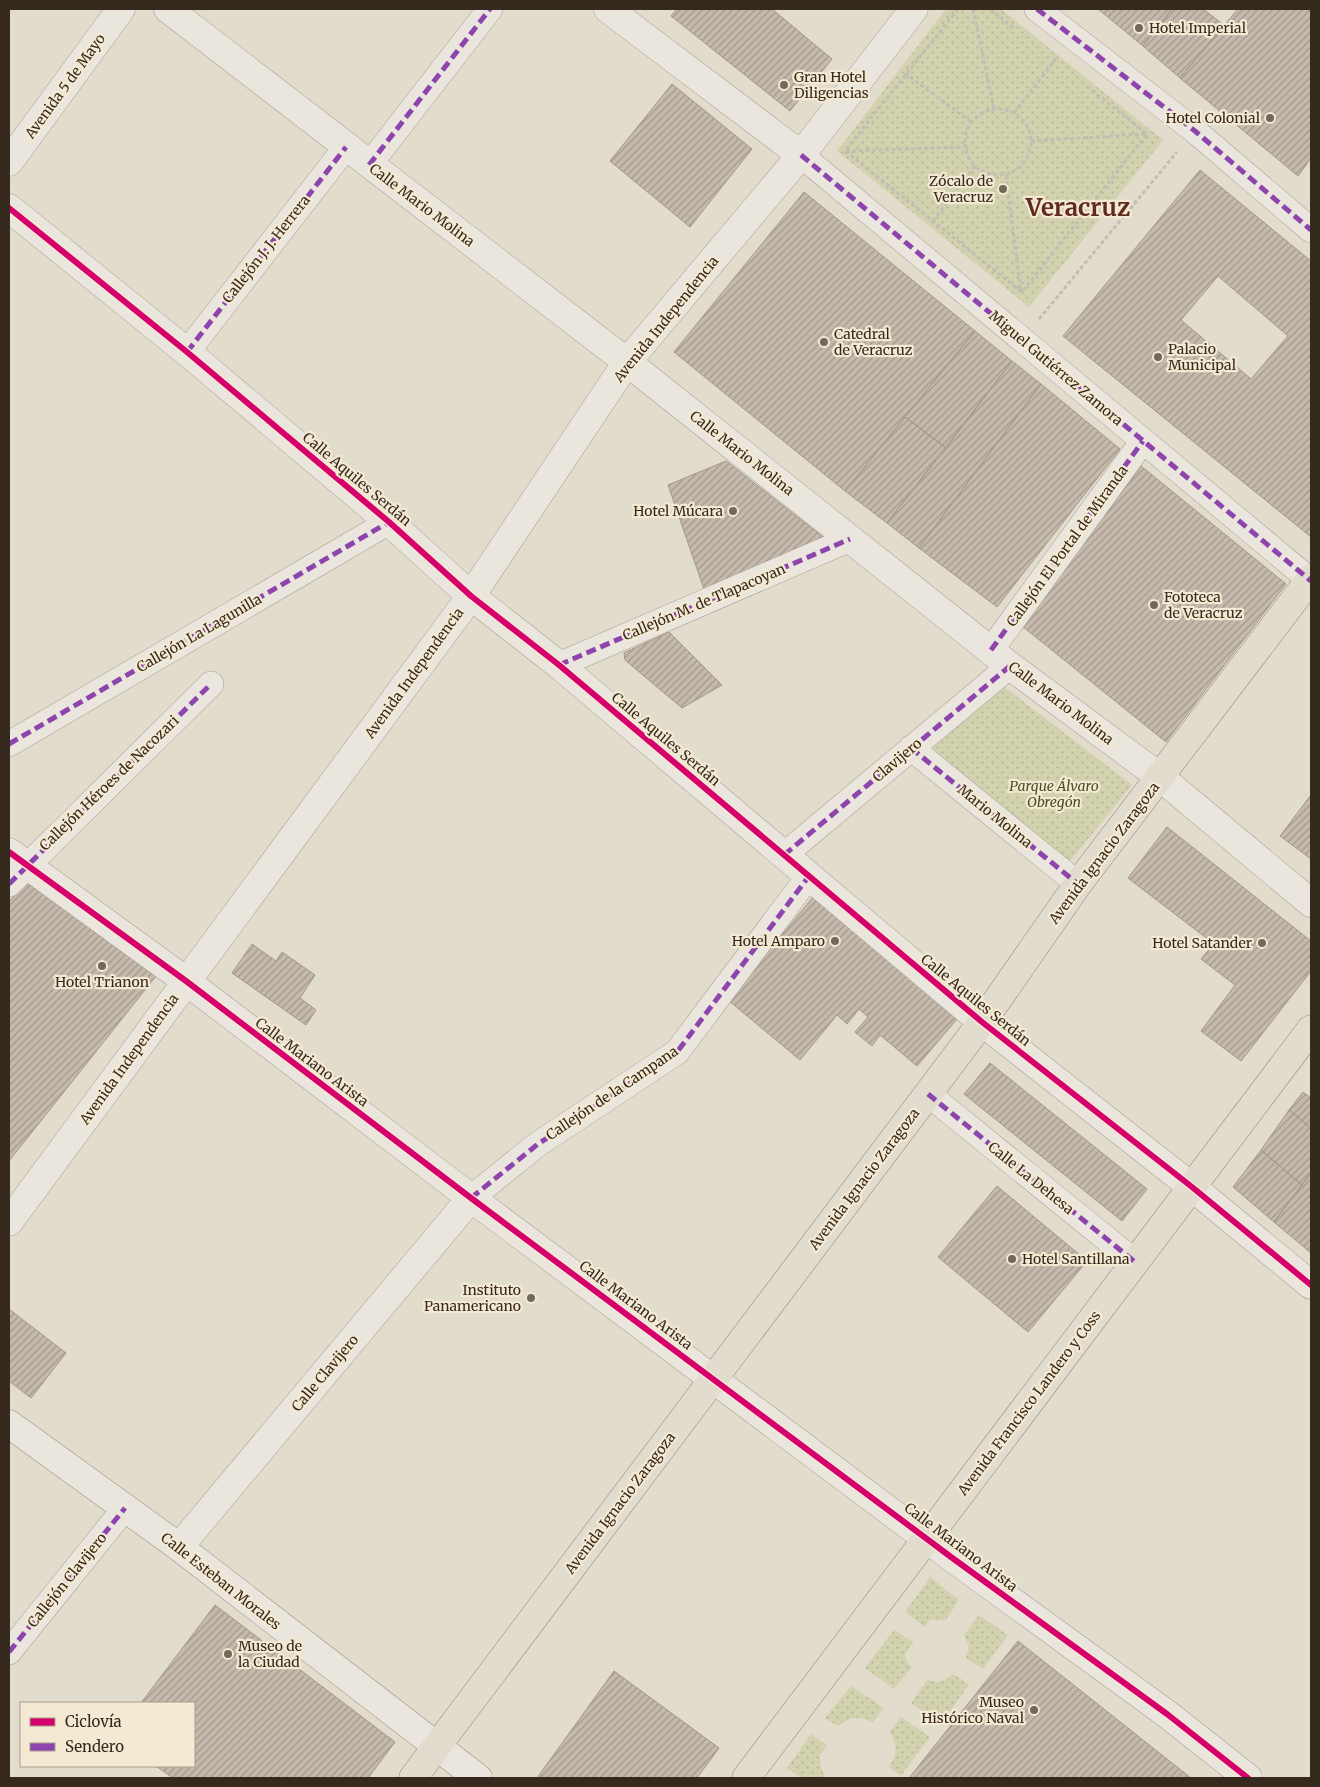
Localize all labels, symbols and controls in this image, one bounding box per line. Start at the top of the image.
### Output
place label: Hotel Imperial [1149,19,1247,37]
marker: Hotel Imperial [1133,22,1145,34]
street label: Avenida 5 de Mayo [20,30,109,143]
place label: Gran Hotel Diligencias [794,68,869,102]
marker: Gran Hotel Diligencias [778,79,790,91]
place label: Hotel Colonial [1165,109,1261,127]
marker: Hotel Colonial [1264,112,1276,124]
street label: Calle Mario Molina [366,160,479,251]
place label: Zócalo de Veracruz [929,172,993,206]
marker: Zócalo de Veracruz [997,183,1009,195]
street label: Callejón J. J. Herrera [218,191,314,307]
district label: Veracruz [1025,192,1130,223]
street label: Avenida Independencia [609,252,723,386]
street label: Miguel Gutiérrez Zamora [985,307,1127,430]
place label: Catedral de Veracruz [834,325,913,359]
marker: Catedral de Veracruz [818,336,830,348]
place label: Palacio Municipal [1168,340,1237,374]
marker: Palacio Municipal [1152,351,1164,363]
street label: Calle Mario Molina [686,407,798,500]
street label: Calle Aquiles Serdán [299,428,415,530]
street label: Callejón El Portal de Miranda [1002,461,1132,630]
place label: Hotel Múcara [633,502,723,520]
marker: Hotel Múcara [727,505,739,517]
street label: Callejón M. de Tlapacoyan [620,559,788,645]
place label: Fototeca de Veracruz [1164,588,1243,622]
street label: Callejón La Lagunilla [133,590,265,676]
marker: Fototeca de Veracruz [1148,599,1160,611]
street label: Avenida Independencia [360,604,468,743]
street label: Calle Mario Molina [1005,658,1118,749]
street label: Calle Aquiles Serdán [608,688,724,790]
street label: Callejón Héroes de Nacozari [36,711,183,854]
street label: Clavijero [869,734,925,786]
park label: Parque Álvaro Obregón [1009,777,1099,811]
street label: Avenida Ignacio Zaragoza [1044,778,1163,928]
street label: Mario Molina [954,780,1036,852]
place label: Hotel Amparo [732,932,825,950]
place label: Hotel Satander [1152,934,1252,952]
marker: Hotel Amparo [829,935,841,947]
marker: Hotel Satander [1256,937,1268,949]
street label: Calle Aquiles Serdán [917,950,1035,1050]
marker: Hotel Trianon [96,960,108,972]
place label: Hotel Trianon [55,973,149,991]
street label: Avenida Independencia [75,990,183,1129]
street label: Calle Mariano Arista [252,1013,373,1111]
street label: Callejón de la Campana [542,1042,682,1144]
street label: Avenida Ignacio Zaragoza [804,1104,923,1254]
street label: Calle La Dehesa [984,1138,1078,1218]
place label: Hotel Santillana [1022,1250,1130,1268]
marker: Hotel Santillana [1006,1253,1018,1265]
street label: Calle Mariano Arista [576,1256,697,1354]
place label: Instituto Panamericano [424,1281,521,1315]
marker: Instituto Panamericano [525,1292,537,1304]
street label: Avenida Francisco Landero y Coss [953,1307,1104,1500]
street label: Calle Clavijero [288,1331,362,1415]
street label: Avenida Ignacio Zaragoza [560,1428,679,1578]
street label: Calle Mariano Arista [901,1498,1022,1596]
street label: Callejón Clavijero [23,1529,111,1631]
street label: Calle Esteban Morales [157,1529,285,1634]
place label: Museo de la Ciudad [238,1637,302,1671]
marker: Museo de la Ciudad [222,1648,234,1660]
place label: Museo Histórico Naval [921,1693,1025,1727]
legend [20,1702,195,1767]
marker: Museo Histórico Naval [1028,1704,1040,1716]
text: Ciclovía [65,1712,122,1731]
text: Sendero [65,1737,124,1756]

